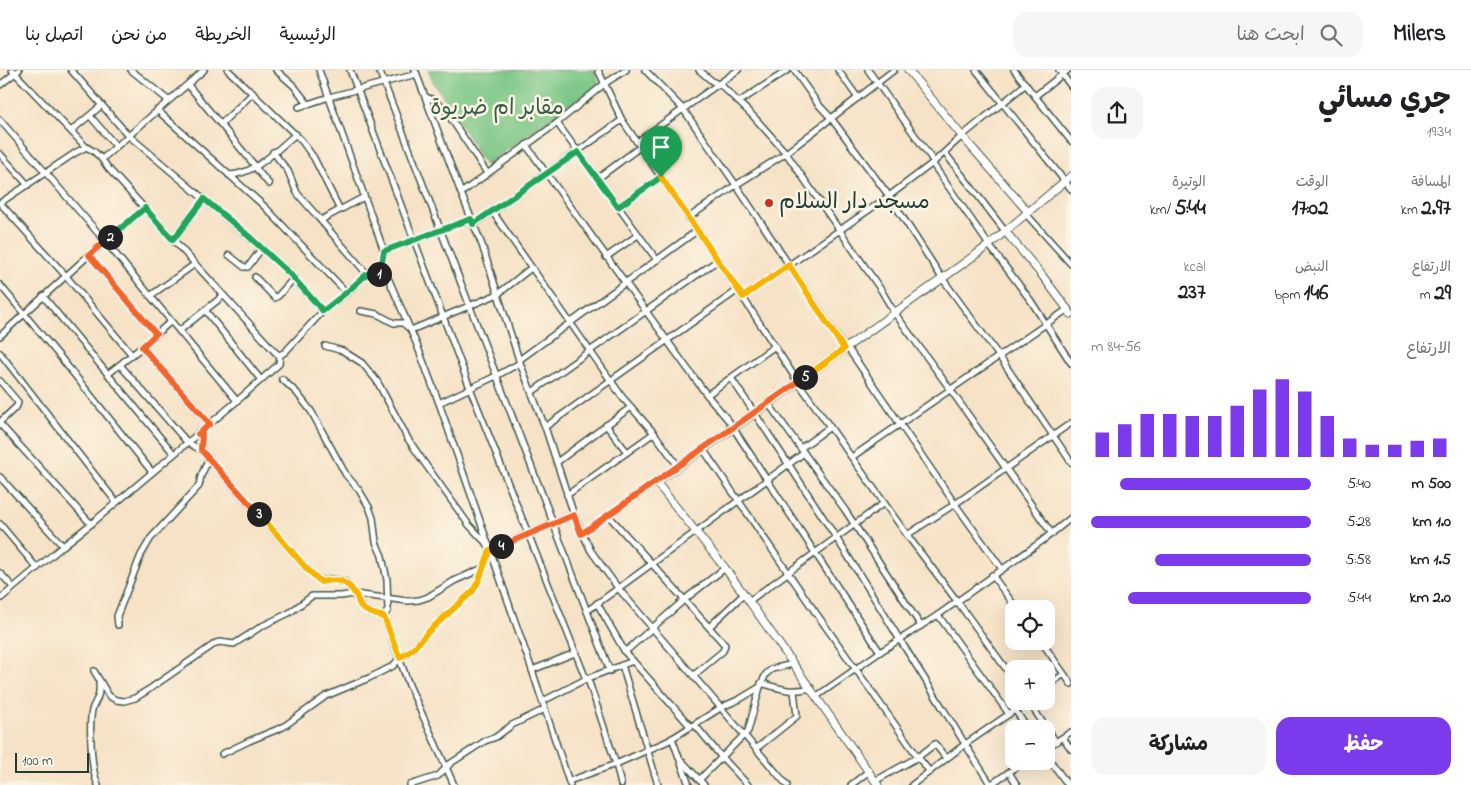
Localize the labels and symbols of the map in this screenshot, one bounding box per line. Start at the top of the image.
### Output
park label: مقابر ام ضريوة [430,93,564,125]
pin [640,126,682,177]
place label: مسجد دار السلام [779,187,930,219]
marker: مسجد دار السلام [763,197,775,209]
pin: 2 [98,224,122,250]
pin: 1 [366,262,392,286]
pin: 5 [792,364,818,390]
pin: 3 [246,502,272,526]
pin: 4 [488,534,514,558]
scale bar [15,750,89,773]

